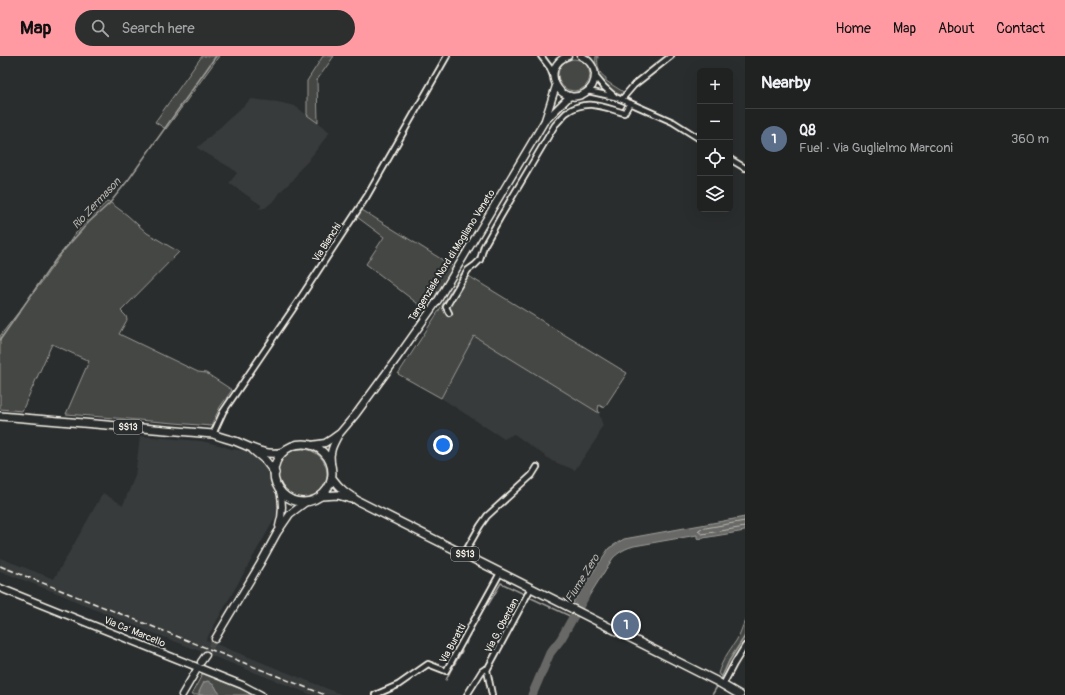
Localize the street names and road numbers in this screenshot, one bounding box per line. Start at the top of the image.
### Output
street label: Tangenziale Nord di Mogliano Veneto [406,187,498,324]
street label: Via Bianchi [310,221,344,264]
road number: SS13 [114,420,142,434]
road number: SS13 [451,547,479,561]
street label: Via G. Oberdan [482,596,521,655]
street label: Via Ca' Marcello [102,614,168,650]
street label: Via Buratti [437,622,469,665]

